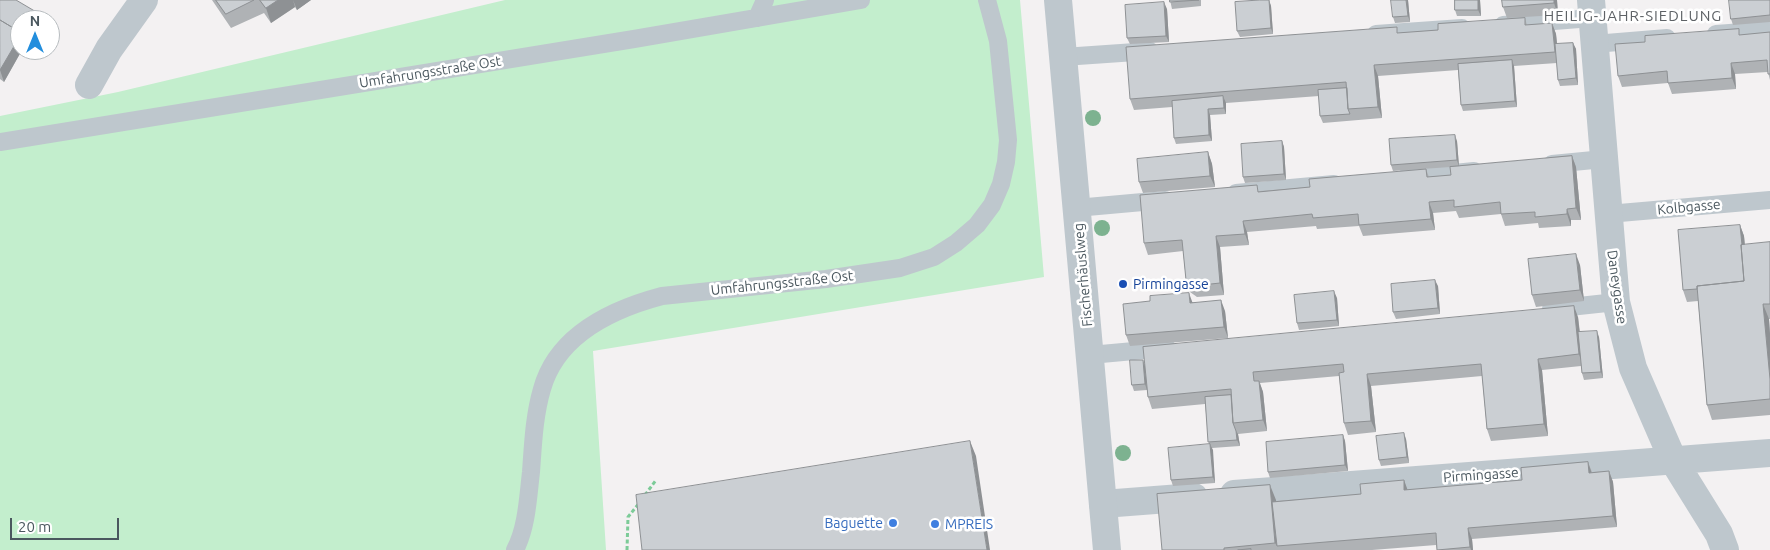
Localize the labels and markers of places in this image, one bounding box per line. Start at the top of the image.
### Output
place label: Pirmingasse [1133,276,1209,292]
marker: Pirmingasse [1117,278,1129,290]
place label: Baguette [824,515,883,531]
place label: MPREIS [945,516,993,532]
marker: Baguette [887,517,899,529]
marker: MPREIS [929,518,941,530]

